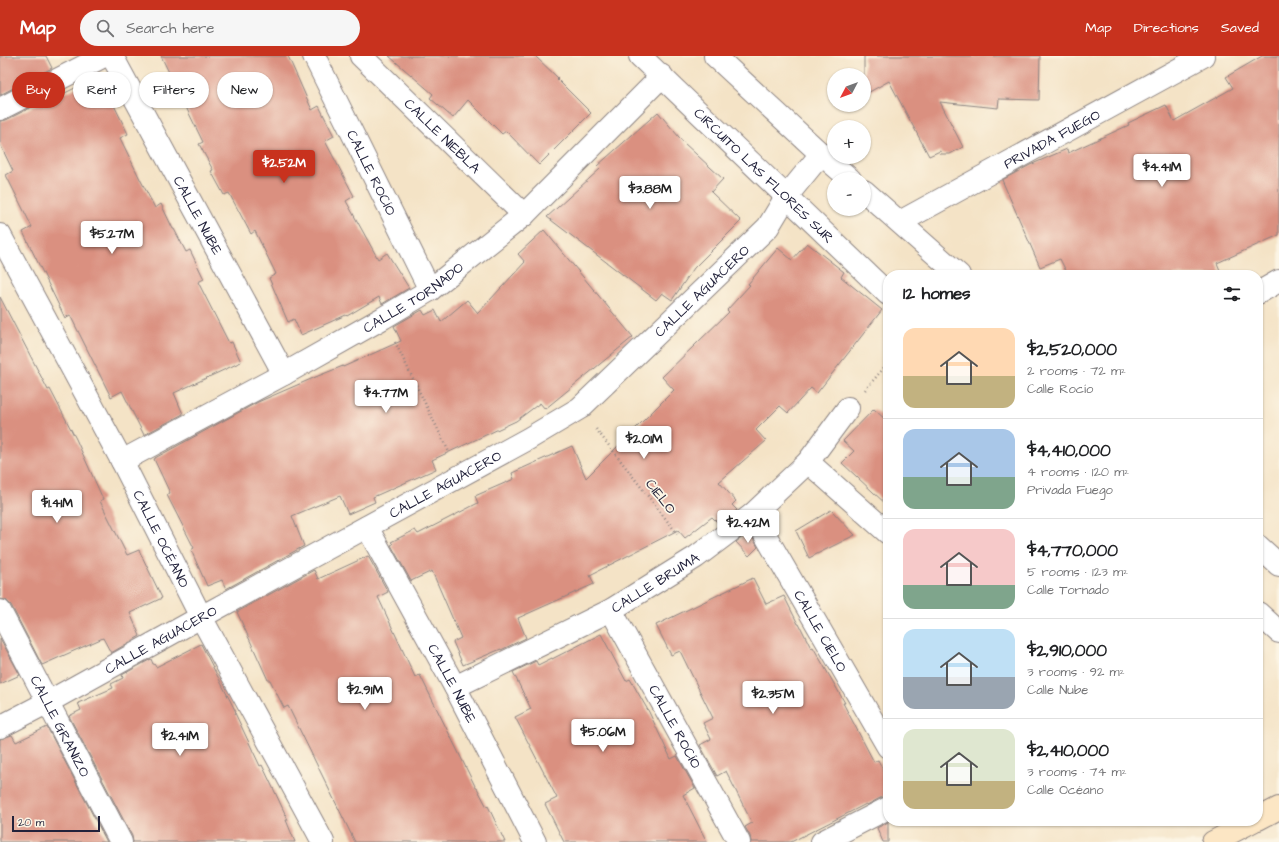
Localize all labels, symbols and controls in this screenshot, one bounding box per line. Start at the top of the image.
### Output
search box [80,10,360,46]
text: Map [20,15,56,42]
icon: search [94,17,116,39]
text: Search here [126,18,215,39]
text: Map [1085,18,1112,38]
text: Directions [1134,18,1199,38]
text: Saved [1221,18,1259,38]
north arrow [827,68,871,112]
map controls [827,68,871,216]
chip: Buy [12,72,65,108]
chip: Rent [73,72,131,108]
chip: Filters [139,72,209,108]
chip: New [217,72,273,108]
street label: CALLE NIEBLA [399,94,485,178]
street label: CIRCUITO LAS FLORES SUR [689,104,838,248]
street label: PRIVADA FUEGO [1000,105,1104,174]
button: + [827,120,871,164]
street label: CALLE ROCÍO [341,127,400,219]
pin: $2.52M [251,150,317,184]
text: $2.52M [262,154,306,172]
pin: $4.41M [1129,154,1195,188]
text: $4.41M [1142,158,1182,176]
button: − [827,172,871,216]
street label: CALLE NUBE [168,173,227,259]
pin: $3.88M [617,176,683,210]
text: $3.88M [628,180,672,198]
pin: $5.27M [79,221,145,255]
text: $5.27M [90,225,134,243]
street label: CALLE AGUACERO [650,241,755,342]
street label: CALLE TORNADO [360,258,468,338]
text: 12 homes [903,282,971,306]
icon: filters [1221,283,1243,305]
text: $2,520,000 [1027,338,1117,362]
icon: home [935,344,983,392]
text: 2 rooms · 72 m² [1027,362,1126,380]
pin: $4.77M [353,380,419,414]
text: Calle Rocío [1027,380,1093,398]
text: $4.77M [364,384,408,402]
pin: $2.01M [611,426,677,460]
text: $2.01M [625,430,663,448]
text: $4,410,000 [1027,439,1111,463]
icon: home [935,445,983,493]
street label: CALLE AGUACERO [386,446,505,524]
text: 4 rooms · 120 m² [1027,463,1129,481]
street label: CIELO [640,475,680,518]
text: Privada Fuego [1027,481,1113,499]
street label: CALLE OCÉANO [127,487,194,591]
pin: $1.41M [24,490,90,524]
text: $1.41M [41,494,73,512]
pin: $2.42M [715,510,781,544]
text: $2.42M [726,514,770,532]
text: $4,770,000 [1027,539,1118,563]
icon: home [935,545,983,593]
street label: CALLE BRUMA [608,548,704,618]
text: 5 rooms · 123 m² [1027,563,1128,581]
text: Calle Tornado [1027,581,1109,599]
street label: CALLE CIELO [788,587,851,676]
street label: CALLE AGUACERO [102,601,221,679]
text: $2,910,000 [1027,639,1107,663]
street label: CALLE NUBE [422,640,481,727]
icon: home [935,645,983,693]
text: 3 rooms · 92 m² [1027,663,1125,681]
street label: CALLE GRANIZO [25,672,94,781]
pin: $2.91M [332,677,398,711]
text: $2.91M [347,681,383,699]
street label: CALLE ROCÍO [643,681,706,772]
pin: $2.35M [740,681,806,715]
text: Calle Nube [1027,681,1088,699]
text: $2.35M [751,685,795,703]
pin: $5.06M [570,719,636,753]
pin: $2.41M [147,723,213,757]
text: $5.06M [580,723,626,741]
text: $2.41M [161,727,199,745]
text: $2,410,000 [1027,739,1109,763]
icon: home [935,745,983,793]
text: 3 rooms · 74 m² [1027,763,1127,781]
text: Calle Océano [1027,781,1104,799]
scale bar [12,814,100,833]
text: 20 m [18,815,44,830]

